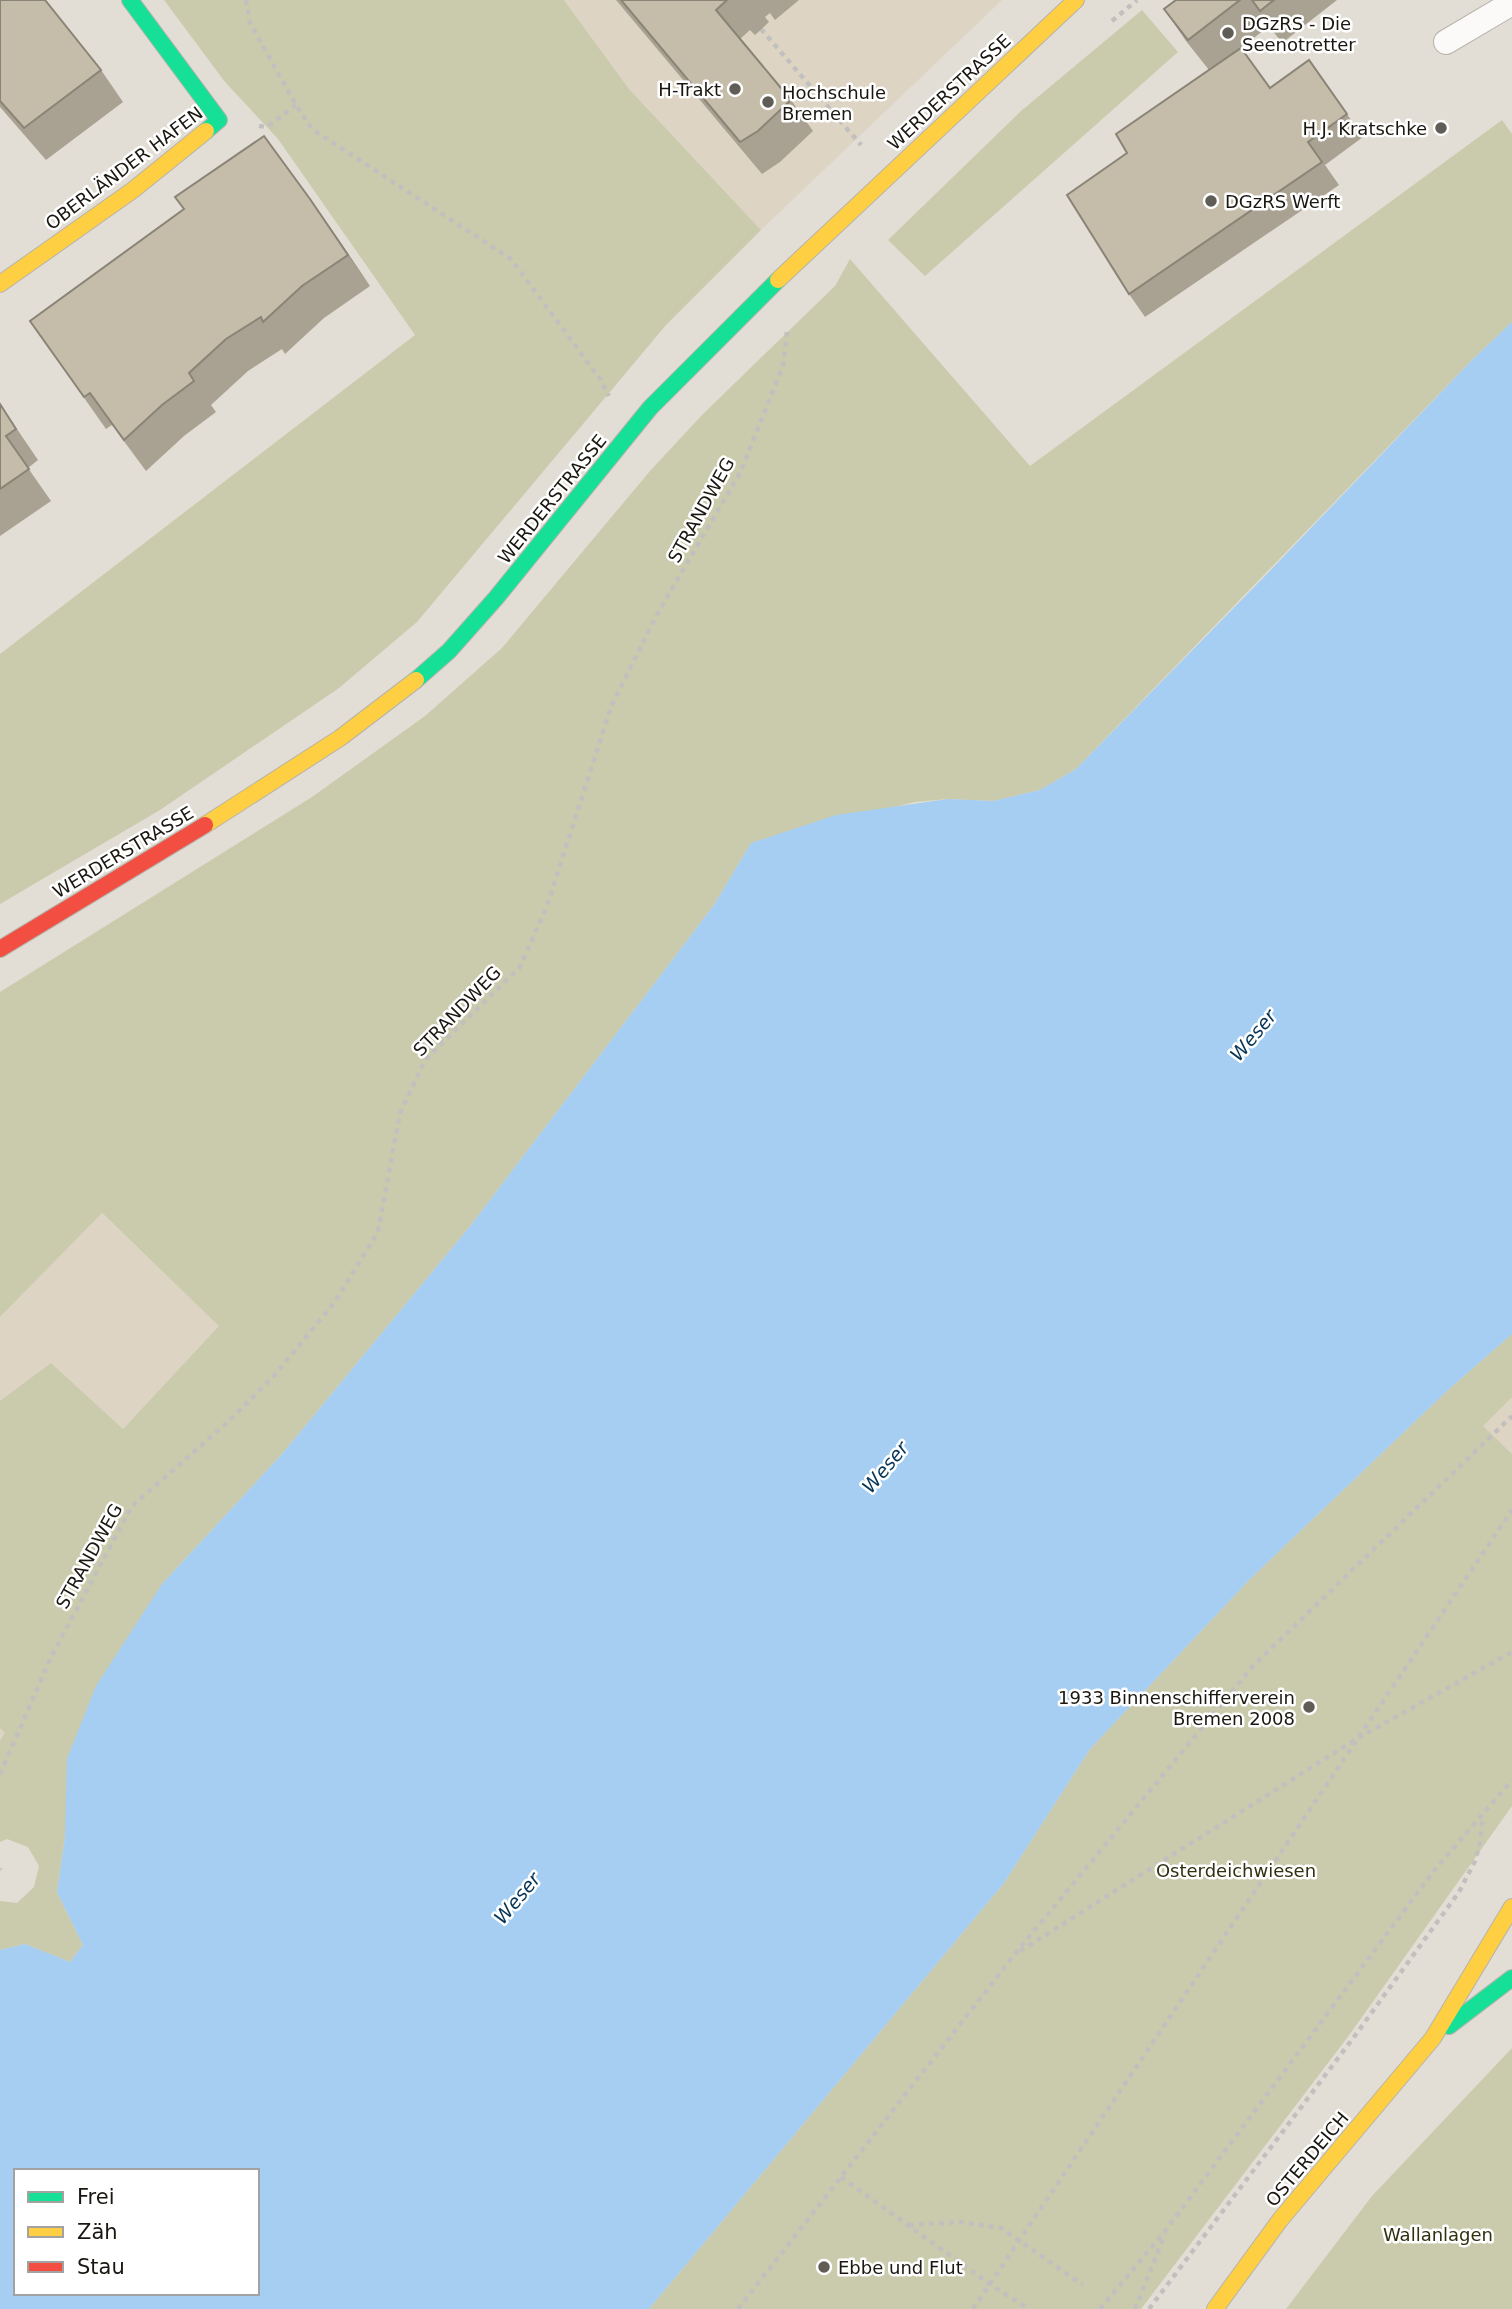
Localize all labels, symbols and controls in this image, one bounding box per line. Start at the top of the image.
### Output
place label: DGzRS - Die Seenotretter [1242,13,1356,55]
marker: DGzRS - Die Seenotretter [1220,25,1236,41]
street label: WERDERSTRASSE [883,30,1015,154]
place label: H-Trakt [658,79,721,100]
marker: H-Trakt [727,81,743,97]
place label: Hochschule Bremen [782,82,886,124]
marker: Hochschule Bremen [760,94,776,110]
street label: OBERLÄNDER HAFEN [41,102,207,234]
place label: H.J. Kratschke [1302,118,1427,139]
marker: H.J. Kratschke [1433,120,1449,136]
place label: DGzRS Werft [1225,191,1340,212]
marker: DGzRS Werft [1203,193,1219,209]
street label: WERDERSTRASSE [493,430,611,568]
street label: STRANDWEG [663,454,739,566]
street label: WERDERSTRASSE [49,802,197,902]
street label: STRANDWEG [409,962,505,1060]
water label: Weser [1225,1004,1281,1065]
water label: Weser [857,1436,913,1497]
street label: STRANDWEG [51,1500,127,1612]
place label: 1933 Binnenschifferverein Bremen 2008 [1058,1687,1295,1729]
marker: 1933 Binnenschifferverein Bremen 2008 [1301,1699,1317,1715]
park label: Osterdeichwiesen [1156,1860,1316,1881]
water label: Weser [489,1867,545,1928]
street label: OSTERDEICH [1261,2107,1353,2211]
legend [14,2169,259,2295]
text: Frei [77,2185,114,2209]
text: Zäh [77,2220,118,2244]
park label: Wallanlagen [1383,2224,1493,2245]
text: Stau [77,2255,125,2279]
place label: Ebbe und Flut [838,2257,963,2278]
marker: Ebbe und Flut [816,2259,832,2275]

